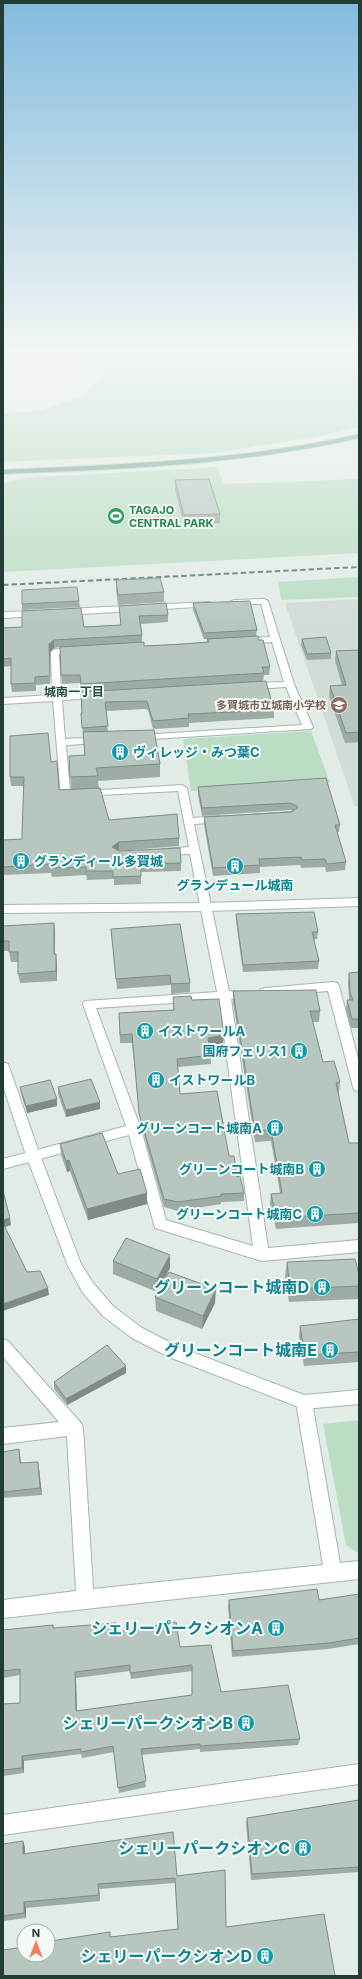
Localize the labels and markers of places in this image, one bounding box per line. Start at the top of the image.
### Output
place label: TAGAJO CENTRAL PARK [129,503,213,530]
sports icon: TAGAJO CENTRAL PARK [106,506,126,526]
school or university icon: 多賀城市立城南小学校 [329,695,349,715]
place label: 多賀城市立城南小学校 [216,698,326,712]
building icon: ヴィレッジ・みつ葉C [110,742,130,762]
place label: ヴィレッジ・みつ葉C [133,744,260,760]
building icon: グランディール多賀城 [11,851,31,871]
place label: グランディール多賀城 [34,853,163,869]
building icon: グランデュール城南 [225,856,245,876]
place label: グランデュール城南 [176,877,294,893]
building icon: イストワールA [135,1021,155,1041]
place label: イストワールA [158,1023,246,1039]
building icon: 国府フェリス1 [289,1041,309,1061]
place label: 国府フェリス1 [202,1043,286,1059]
building icon: イストワールB [146,1070,166,1090]
place label: イストワールB [169,1072,256,1088]
building icon: グリーンコート城南A [265,1118,285,1138]
place label: グリーンコート城南A [136,1120,262,1136]
building icon: グリーンコート城南B [307,1159,327,1179]
place label: グリーンコート城南B [179,1161,304,1177]
building icon: グリーンコート城南C [305,1204,325,1224]
place label: グリーンコート城南C [176,1206,302,1222]
place label: グリーンコート城南D [154,1277,309,1297]
building icon: グリーンコート城南D [312,1277,332,1297]
place label: グリーンコート城南E [164,1340,317,1360]
building icon: グリーンコート城南E [320,1340,340,1360]
place label: シェリーパークシオンA [91,1618,263,1638]
building icon: シェリーパークシオンA [266,1618,286,1638]
place label: シェリーパークシオンB [63,1713,233,1733]
building icon: シェリーパークシオンB [236,1713,256,1733]
place label: シェリーパークシオンC [118,1838,290,1858]
building icon: シェリーパークシオンC [293,1838,313,1858]
place label: シェリーパークシオンD [81,1946,252,1966]
building icon: シェリーパークシオンD [255,1946,275,1966]

